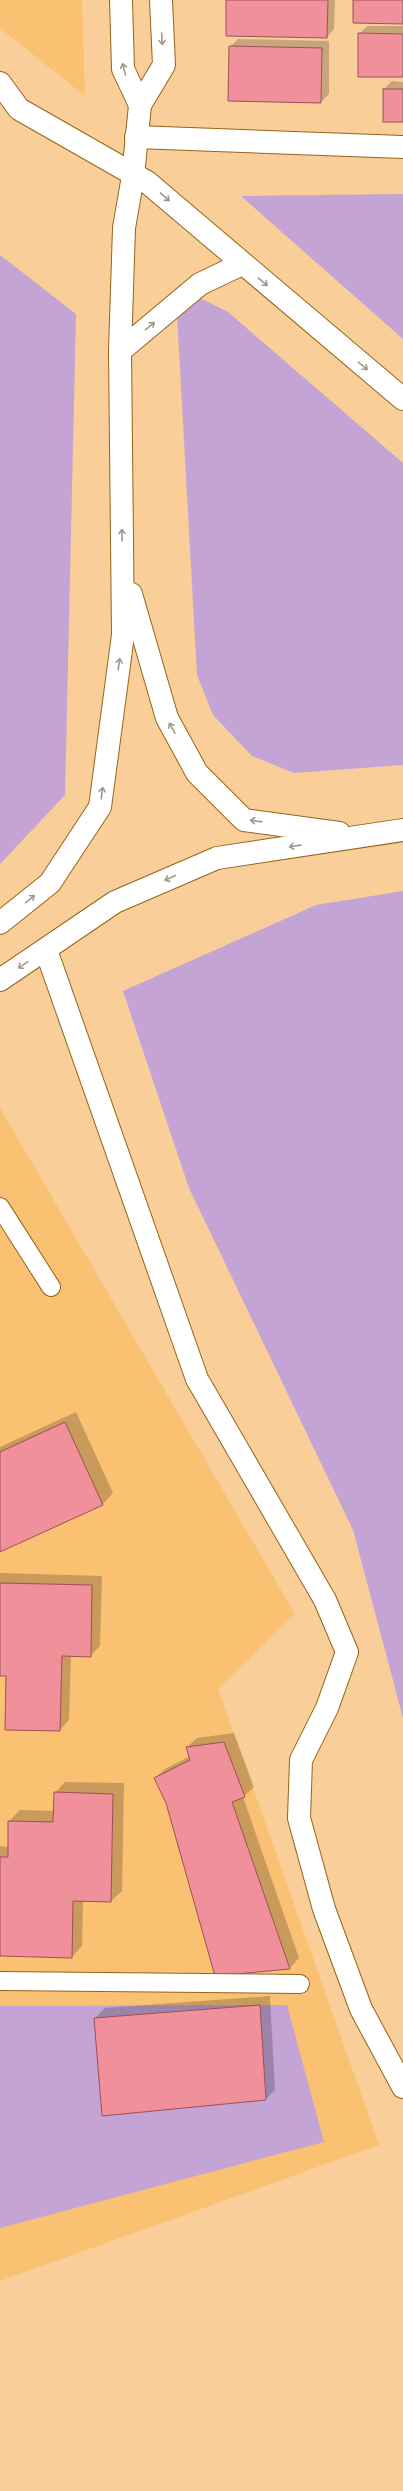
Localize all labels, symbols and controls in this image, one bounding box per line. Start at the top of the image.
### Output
one-way arrow [159,32,166,45]
one-way arrow [120,63,128,76]
one-way arrow [159,193,170,202]
one-way arrow [258,278,268,287]
one-way arrow [145,321,156,330]
one-way arrow [357,361,368,370]
one-way arrow [118,529,126,542]
one-way arrow [115,658,123,671]
one-way arrow [168,722,175,734]
one-way arrow [98,787,106,800]
one-way arrow [250,817,263,825]
one-way arrow [289,842,302,850]
one-way arrow [165,875,177,883]
one-way arrow [25,894,36,903]
one-way arrow [17,961,28,969]

